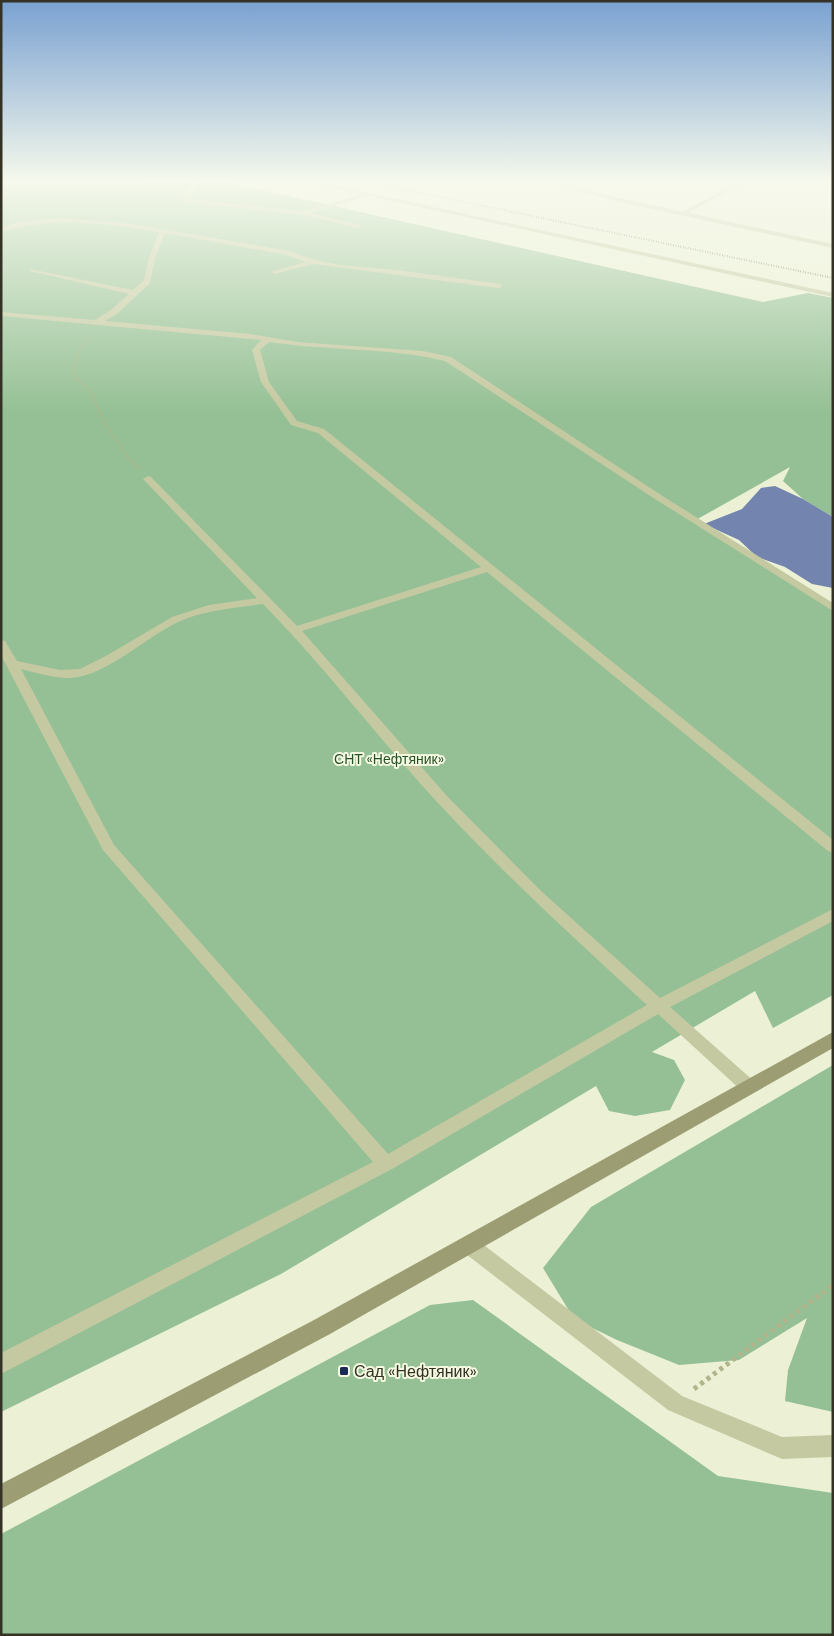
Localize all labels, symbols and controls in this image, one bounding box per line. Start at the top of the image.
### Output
park label: СНТ «Нефтяник» [334,750,444,768]
place label: Сад «Нефтяник» [354,1361,477,1382]
marker: Сад «Нефтяник» [338,1365,350,1377]

